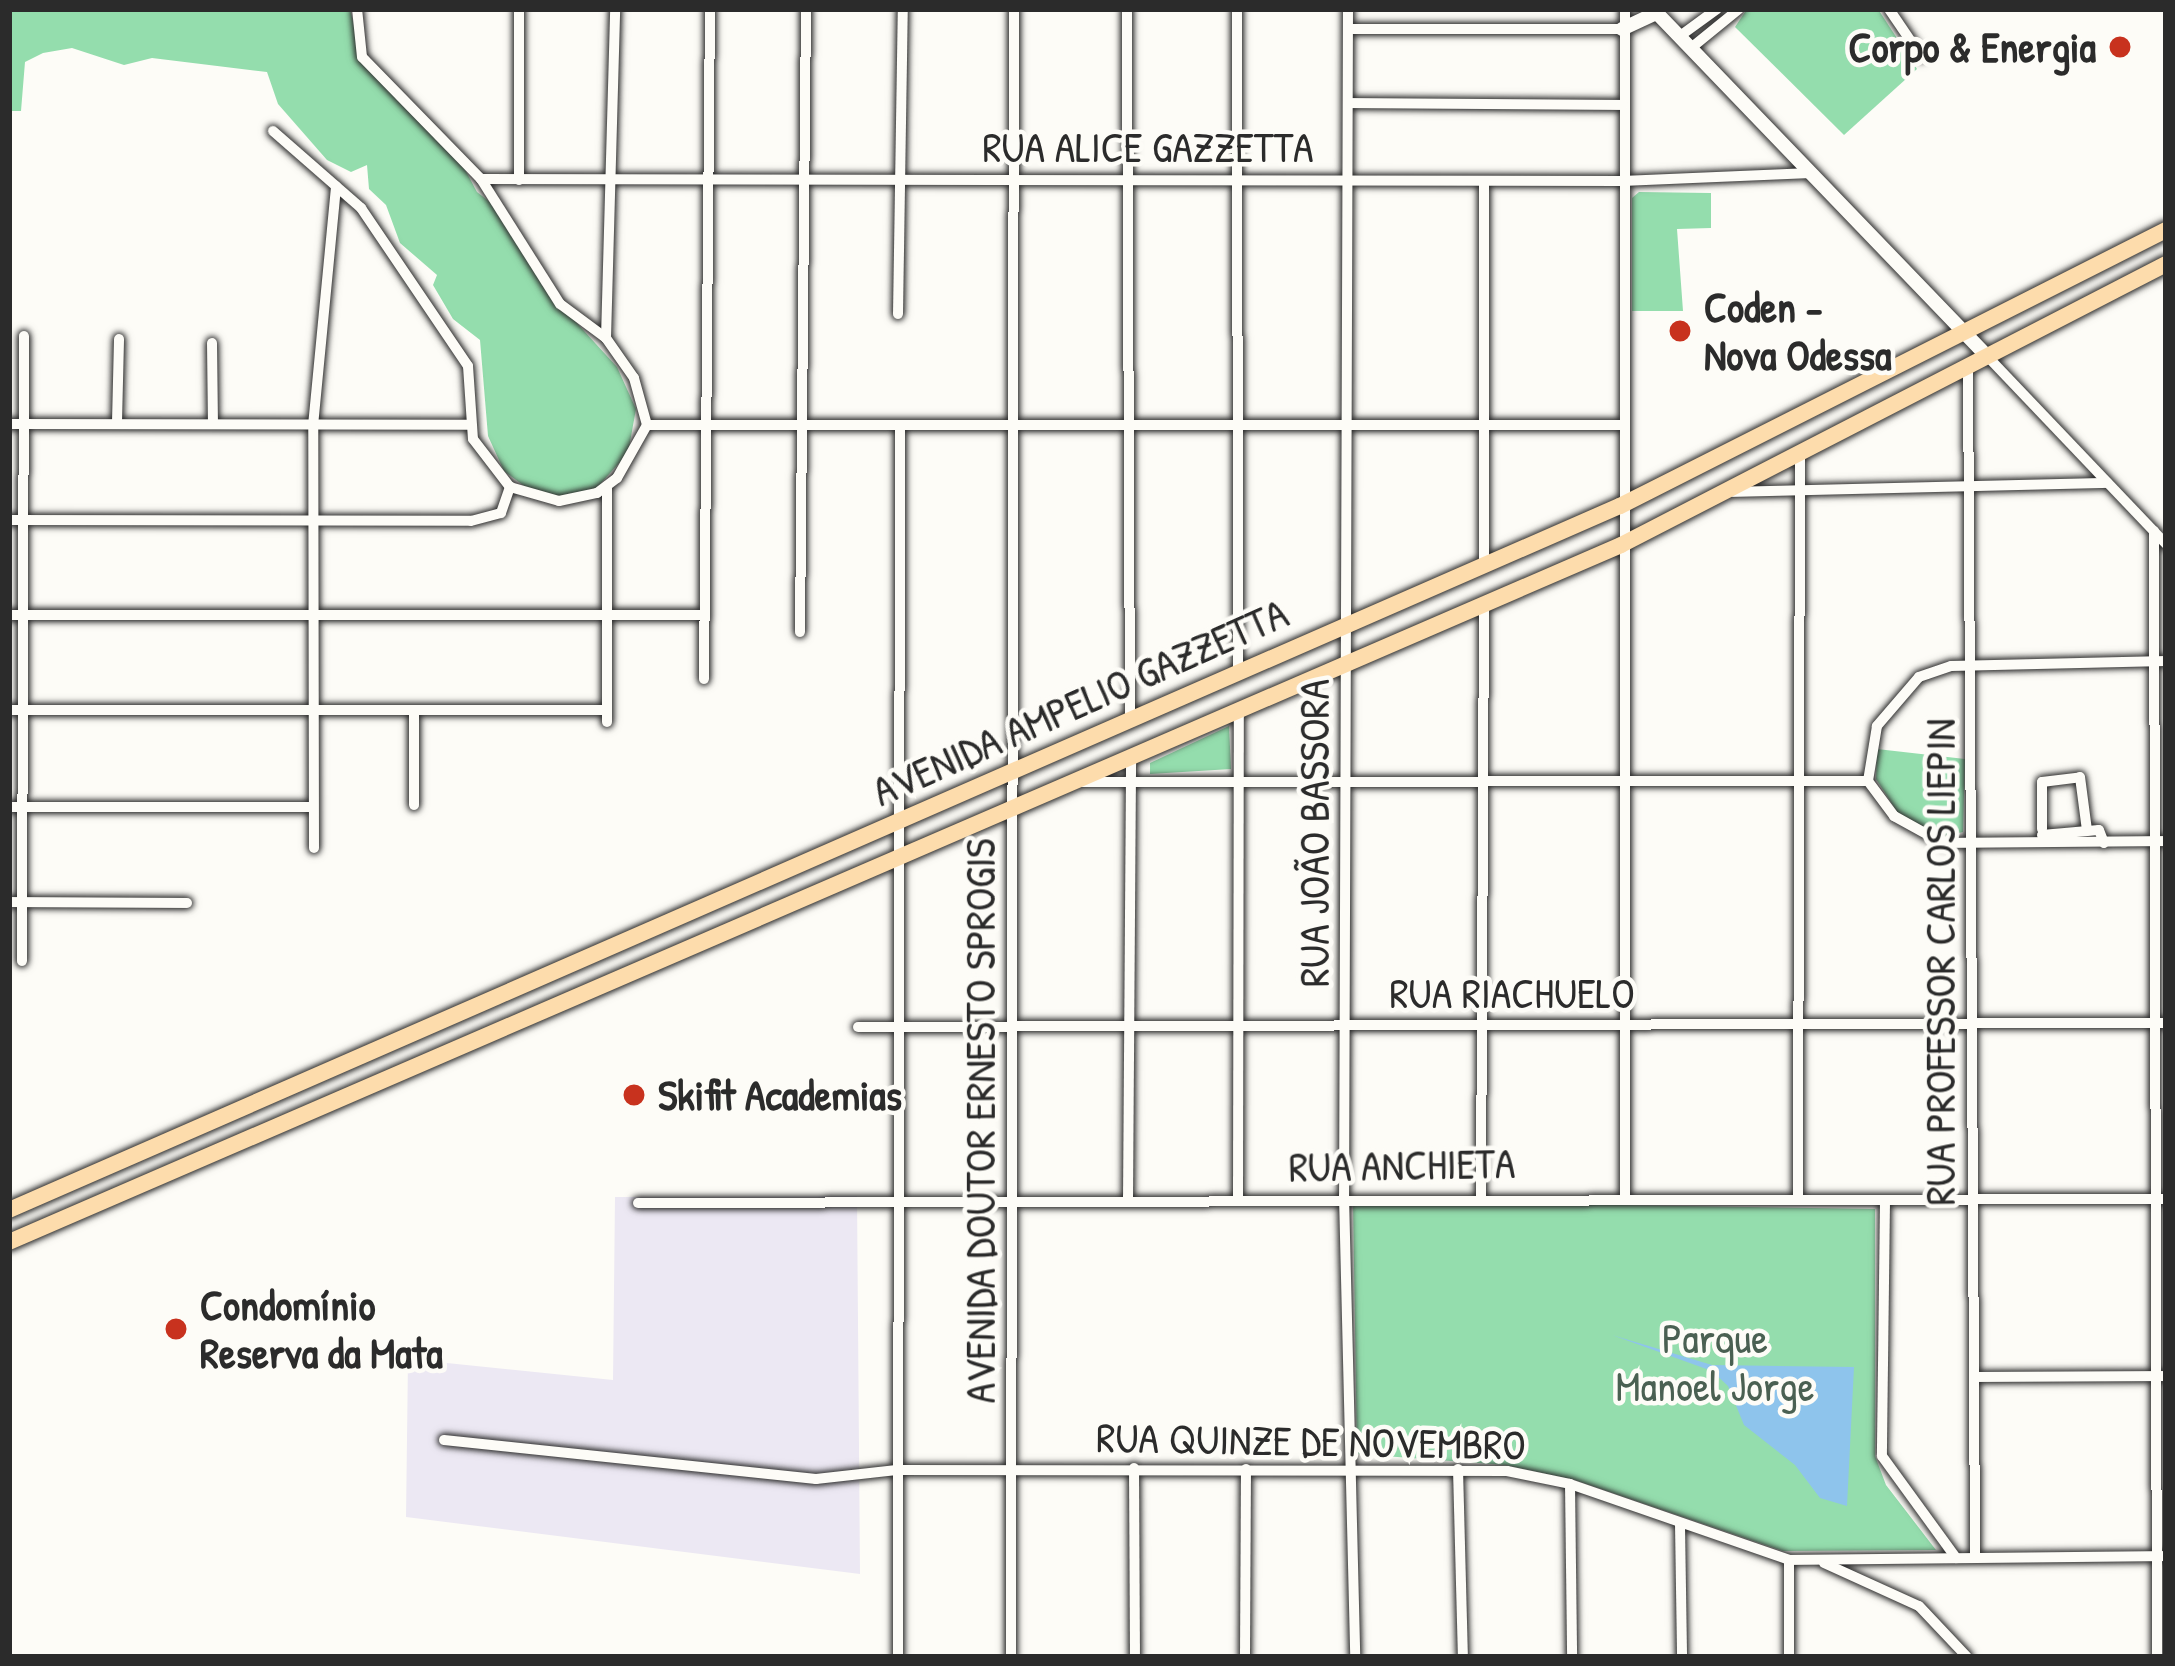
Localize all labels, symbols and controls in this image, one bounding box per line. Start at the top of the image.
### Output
place label: Corpo & Energia [1848,22,2096,72]
marker: Corpo & Energia [2107,34,2133,60]
street label: RUA ALICE GAZZETTA [982,122,1314,172]
place label: Coden - Nova Odessa [1704,282,1891,380]
marker: Coden - Nova Odessa [1667,318,1693,344]
street label: AVENIDA AMPELIO GAZZETTA [864,588,1296,816]
street label: RUA JOÃO BASSORA [1289,679,1339,987]
street label: RUA PROFESSOR CARLOS LIEPIN [1915,719,1965,1205]
street label: AVENIDA DOUTOR ERNESTO SPROGIS [955,839,1005,1403]
street label: RUA RIACHUELO [1389,968,1635,1018]
place label: Skifit Academias [658,1070,902,1120]
marker: Skifit Academias [621,1082,647,1108]
street label: RUA ANCHIETA [1288,1138,1516,1192]
place label: Condomínio Reserva da Mata [200,1280,443,1378]
park label: Parque Manoel Jorge [1616,1313,1814,1412]
marker: Condomínio Reserva da Mata [163,1316,189,1342]
street label: RUA QUINZE DE NOVEMBRO [1096,1412,1526,1470]

